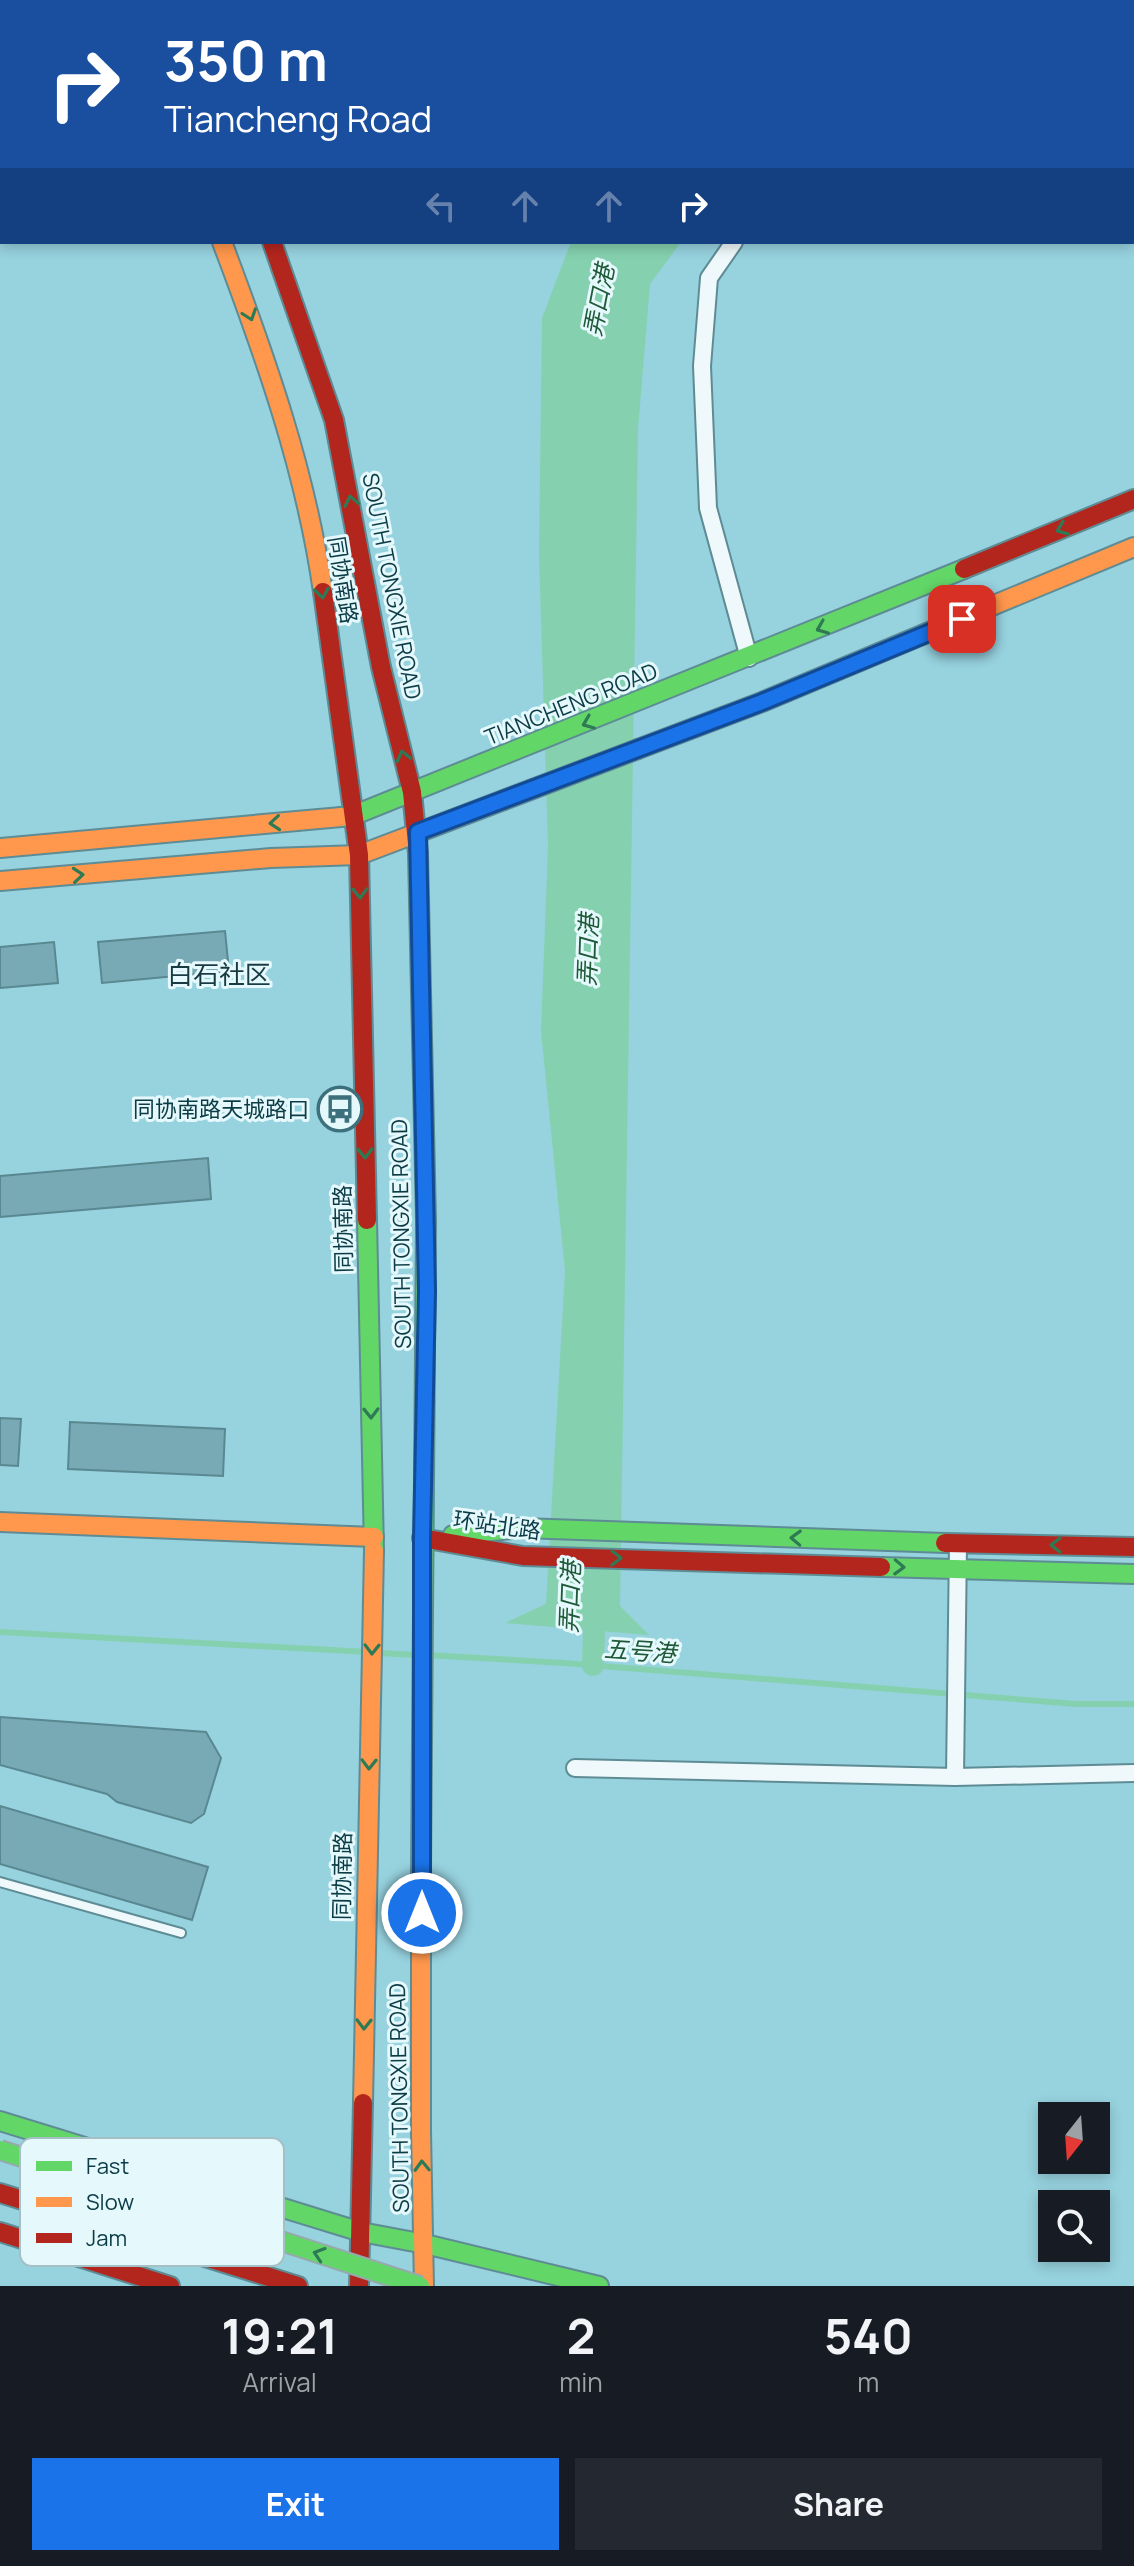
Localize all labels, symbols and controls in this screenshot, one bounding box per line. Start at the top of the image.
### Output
text: 350 m [164,21,328,98]
icon: right [32,32,136,136]
text: Tiancheng Road [164,94,432,143]
icon: left [419,184,463,228]
icon: ahead [503,184,547,228]
icon: ahead [587,184,631,228]
icon: right [671,184,715,228]
water label: 弄口港 [575,259,622,338]
one-way arrow [240,307,256,321]
street label: SOUTH TONGXIE ROAD [355,470,429,702]
one-way arrow [343,495,360,509]
one-way arrow [1056,519,1070,536]
street label: 同协南路 [321,534,365,626]
pin [928,585,996,653]
one-way arrow [313,586,330,600]
icon: arrive [940,597,984,641]
one-way arrow [816,619,830,635]
street label: TIANCHENG ROAD [480,656,662,752]
one-way arrow [582,714,596,730]
one-way arrow [395,750,412,763]
one-way arrow [268,814,281,831]
one-way arrow [72,866,85,883]
one-way arrow [351,887,368,900]
water label: 弄口港 [569,910,605,987]
district label: 白石社区 [167,956,271,992]
bus stop icon: 同协南路天城路口 [316,1085,364,1133]
place label: 同协南路天城路口 [133,1094,309,1124]
street label: SOUTH TONGXIE ROAD [384,1119,418,1349]
one-way arrow [357,1147,374,1160]
street label: 同协南路 [327,1185,359,1273]
one-way arrow [362,1407,380,1420]
street label: 环站北路 [451,1504,543,1546]
one-way arrow [789,1530,802,1547]
one-way arrow [1049,1537,1062,1554]
one-way arrow [610,1549,623,1566]
water label: 弄口港 [551,1557,587,1634]
one-way arrow [893,1558,906,1575]
water label: 五号港 [603,1631,680,1669]
one-way arrow [363,1643,380,1656]
one-way arrow [360,1758,377,1771]
street label: 同协南路 [326,1832,358,1920]
position arrow [380,1871,464,1955]
street label: SOUTH TONGXIE ROAD [382,1983,416,2213]
one-way arrow [355,2018,373,2031]
north arrow [1038,2102,1110,2174]
map controls [1038,2102,1110,2262]
legend [20,2138,284,2266]
text: Fast [86,2151,129,2181]
one-way arrow [413,2159,431,2172]
text: Slow [86,2187,134,2217]
button: search [1038,2190,1110,2262]
text: Jam [86,2223,127,2253]
one-way arrow [313,2247,327,2263]
text: 19:21 [221,2303,338,2368]
text: 2 [567,2303,595,2368]
text: 540 [824,2303,913,2368]
text: Arrival [242,2364,317,2400]
text: min [559,2364,603,2400]
text: m [857,2364,879,2400]
button: Exit [32,2458,559,2550]
button: Share [575,2458,1102,2550]

